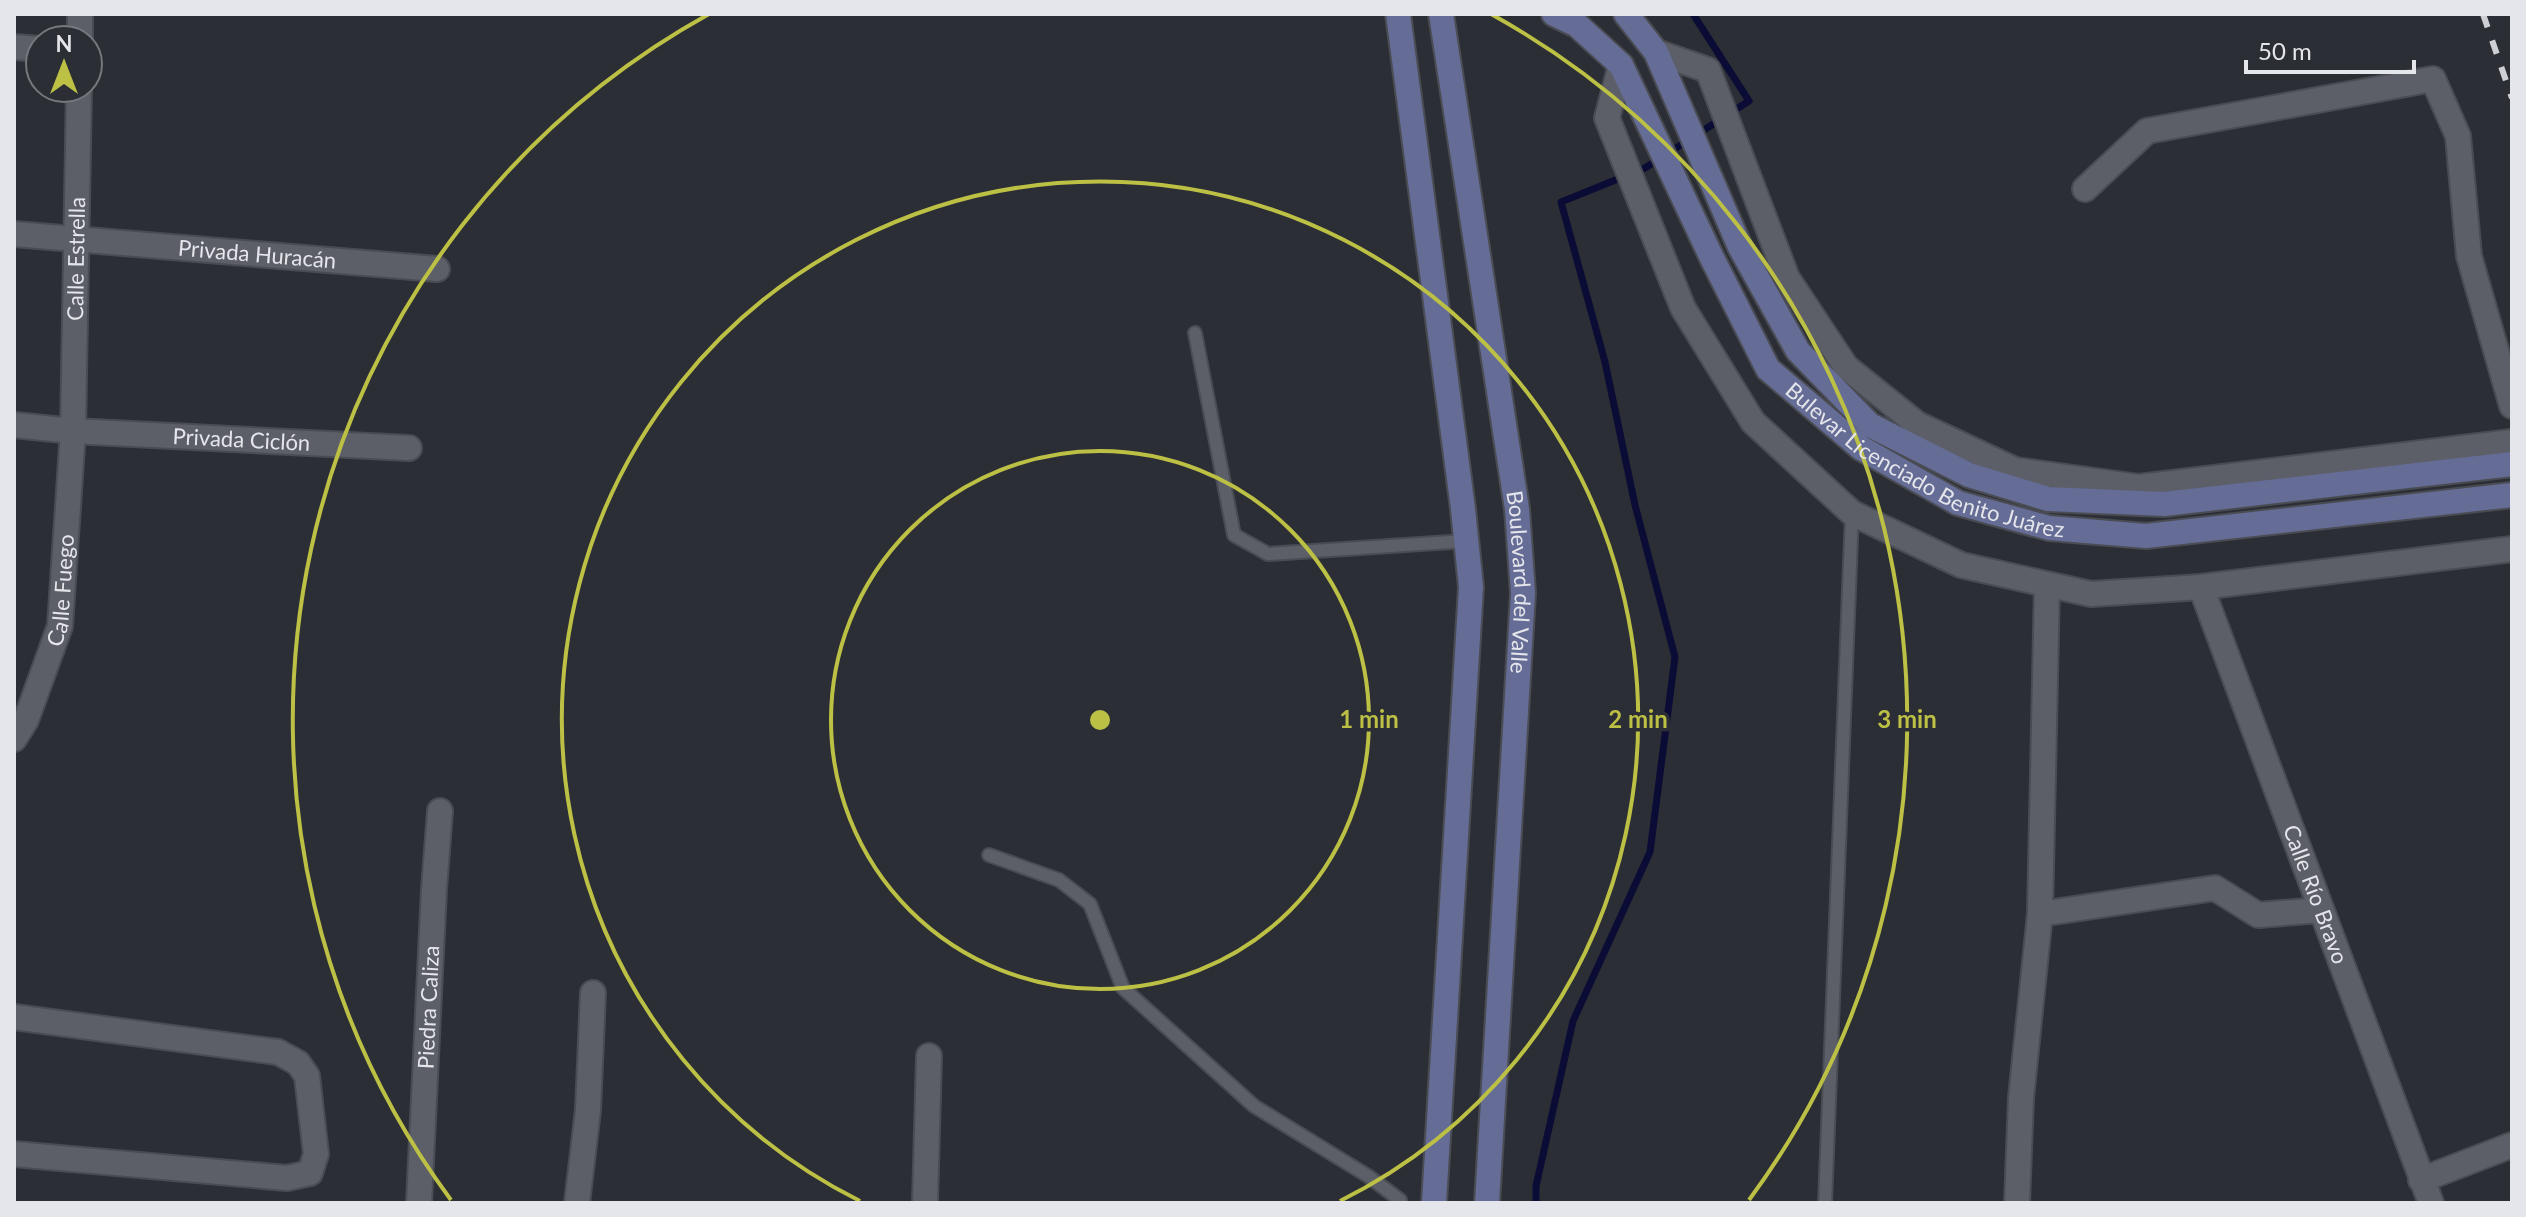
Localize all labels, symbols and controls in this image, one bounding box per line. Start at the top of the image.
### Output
north arrow [24,24,104,104]
scale bar [2246,24,2414,74]
text: N [56,30,72,57]
text: 50 m [2258,36,2312,65]
street label: Calle Estrella [61,197,90,321]
street label: Privada Huracán [177,234,337,274]
street label: Bulevar Licenciado Benito Juárez [1780,376,2066,542]
street label: Privada Ciclón [172,422,311,456]
street label: Boulevard del Valle [1501,489,1537,674]
street label: Calle Fuego [40,533,79,650]
text: 1 min [1339,704,1399,733]
text: 2 min [1608,704,1668,733]
text: 3 min [1877,704,1937,733]
centre of rings [1086,706,1114,734]
street label: Calle Río Bravo [2278,821,2354,967]
street label: Piedra Caliza [411,945,444,1070]

